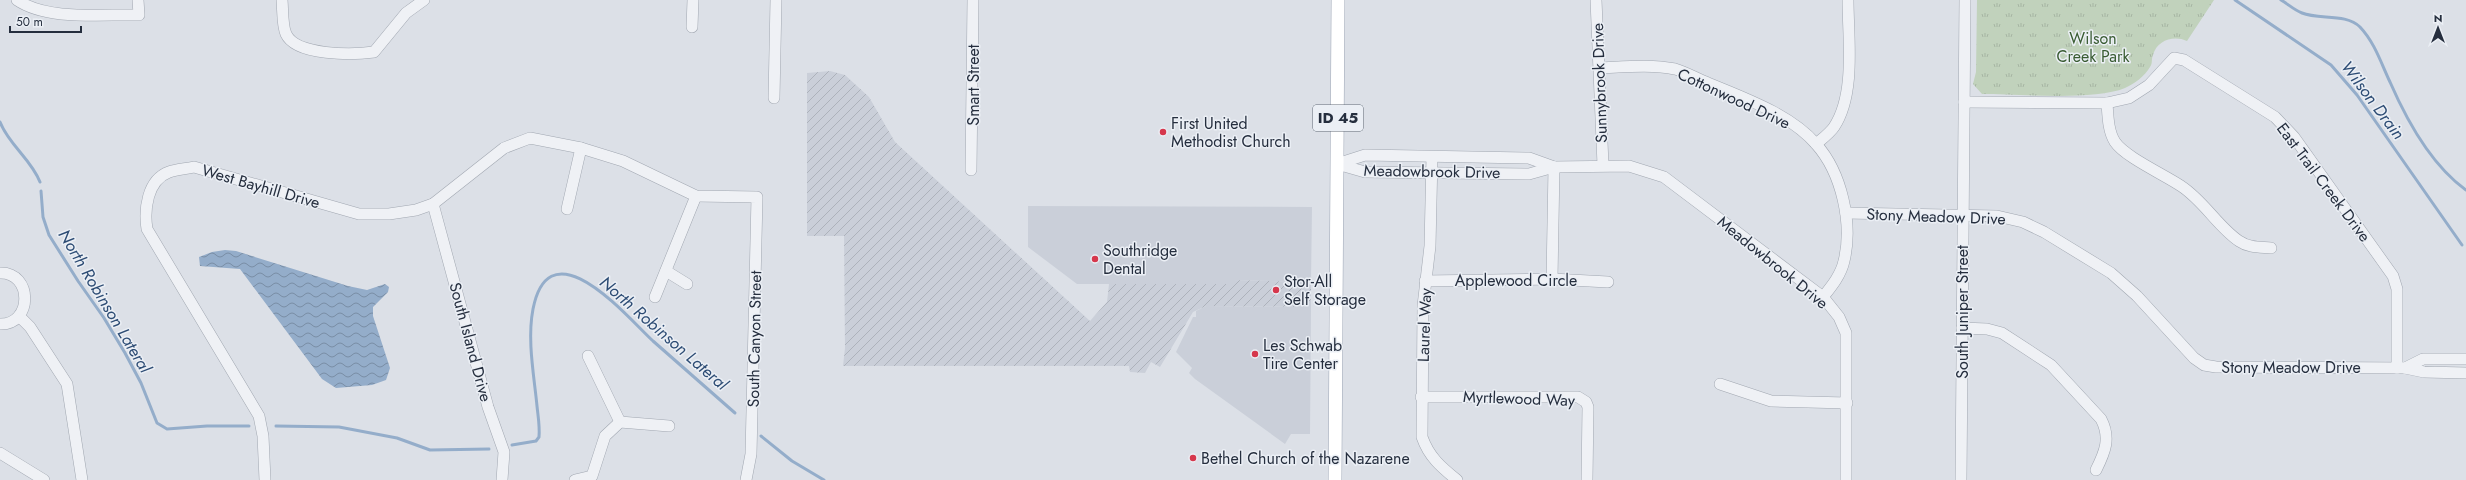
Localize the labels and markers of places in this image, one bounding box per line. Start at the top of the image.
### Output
place label: First United Methodist Church [1171,112,1291,153]
marker: First United Methodist Church [1158,127,1168,137]
place label: Southridge Dental [1103,239,1177,280]
marker: Southridge Dental [1090,254,1100,264]
place label: Stor-All Self Storage [1284,270,1366,311]
marker: Stor-All Self Storage [1271,285,1281,295]
place label: Les Schwab Tire Center [1263,334,1342,375]
marker: Les Schwab Tire Center [1250,349,1260,359]
place label: Bethel Church of the Nazarene [1201,447,1410,470]
marker: Bethel Church of the Nazarene [1188,453,1198,463]

